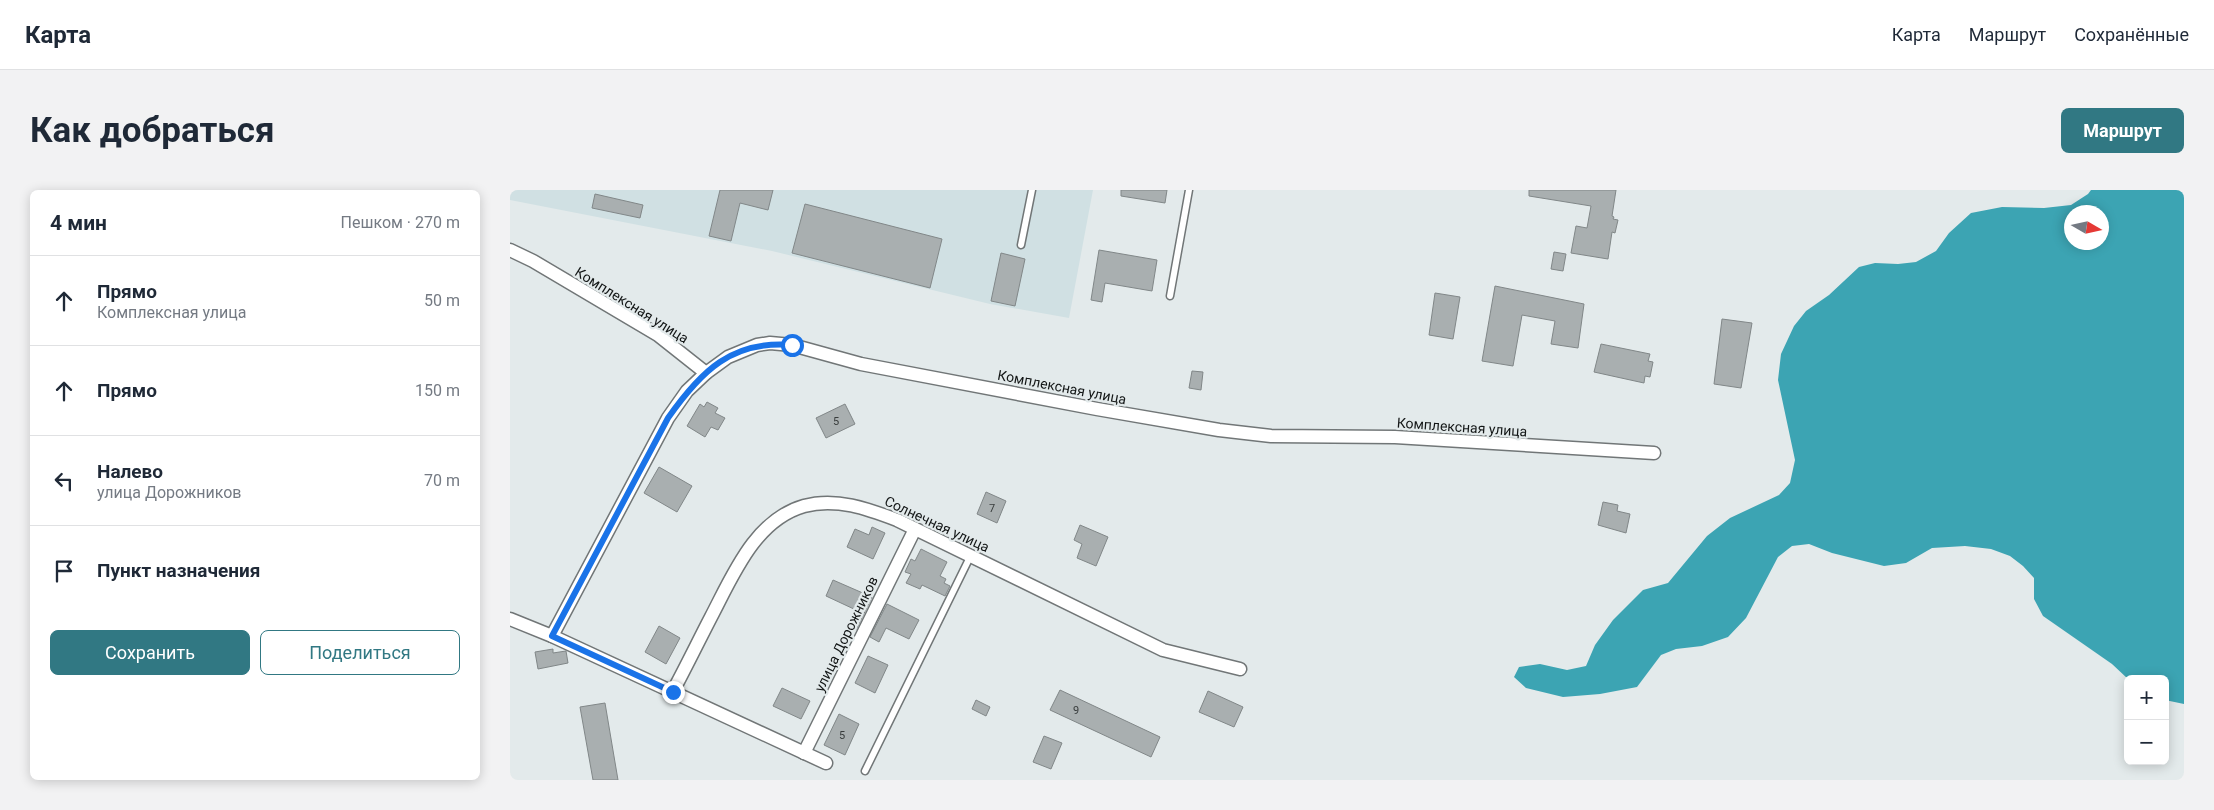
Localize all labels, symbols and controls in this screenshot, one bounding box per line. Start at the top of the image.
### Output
text: Карта [25,21,91,49]
text: Карта [1892,24,1941,45]
text: Маршрут [1969,24,2046,45]
text: Сохранённые [2074,24,2189,45]
button: Маршрут [2061,108,2184,153]
text: Как добраться [30,110,275,151]
north arrow [2064,205,2109,250]
text: 4 мин [50,211,107,235]
text: Пешком · 270 m [341,213,460,232]
street label: Комплексная улица [572,264,692,346]
text: Прямо [97,280,157,303]
icon: ahead [50,287,78,315]
text: 50 m [424,291,460,310]
text: Комплексная улица [97,303,247,322]
route start [781,334,804,357]
street label: Комплексная улица [996,367,1128,407]
icon: ahead [50,377,78,405]
text: Прямо [97,379,157,402]
text: 150 m [415,381,460,400]
street label: Комплексная улица [1396,414,1528,440]
house number: 5 [833,415,839,428]
text: Налево [97,460,163,483]
icon: left [50,467,78,495]
text: 70 m [424,471,460,490]
text: улица Дорожников [97,483,241,502]
street label: Солнечная улица [882,493,992,555]
house number: 7 [989,502,995,515]
icon: arrive [50,557,78,585]
text: Пункт назначения [97,559,260,582]
street label: улица Дорожников [811,574,881,694]
button: Сохранить [50,630,250,675]
button: Поделиться [260,630,460,675]
map controls [2124,675,2169,765]
button: + [2124,675,2169,720]
route end [662,681,685,704]
house number: 9 [1073,704,1079,717]
button: − [2124,720,2169,765]
house number: 5 [839,729,845,742]

